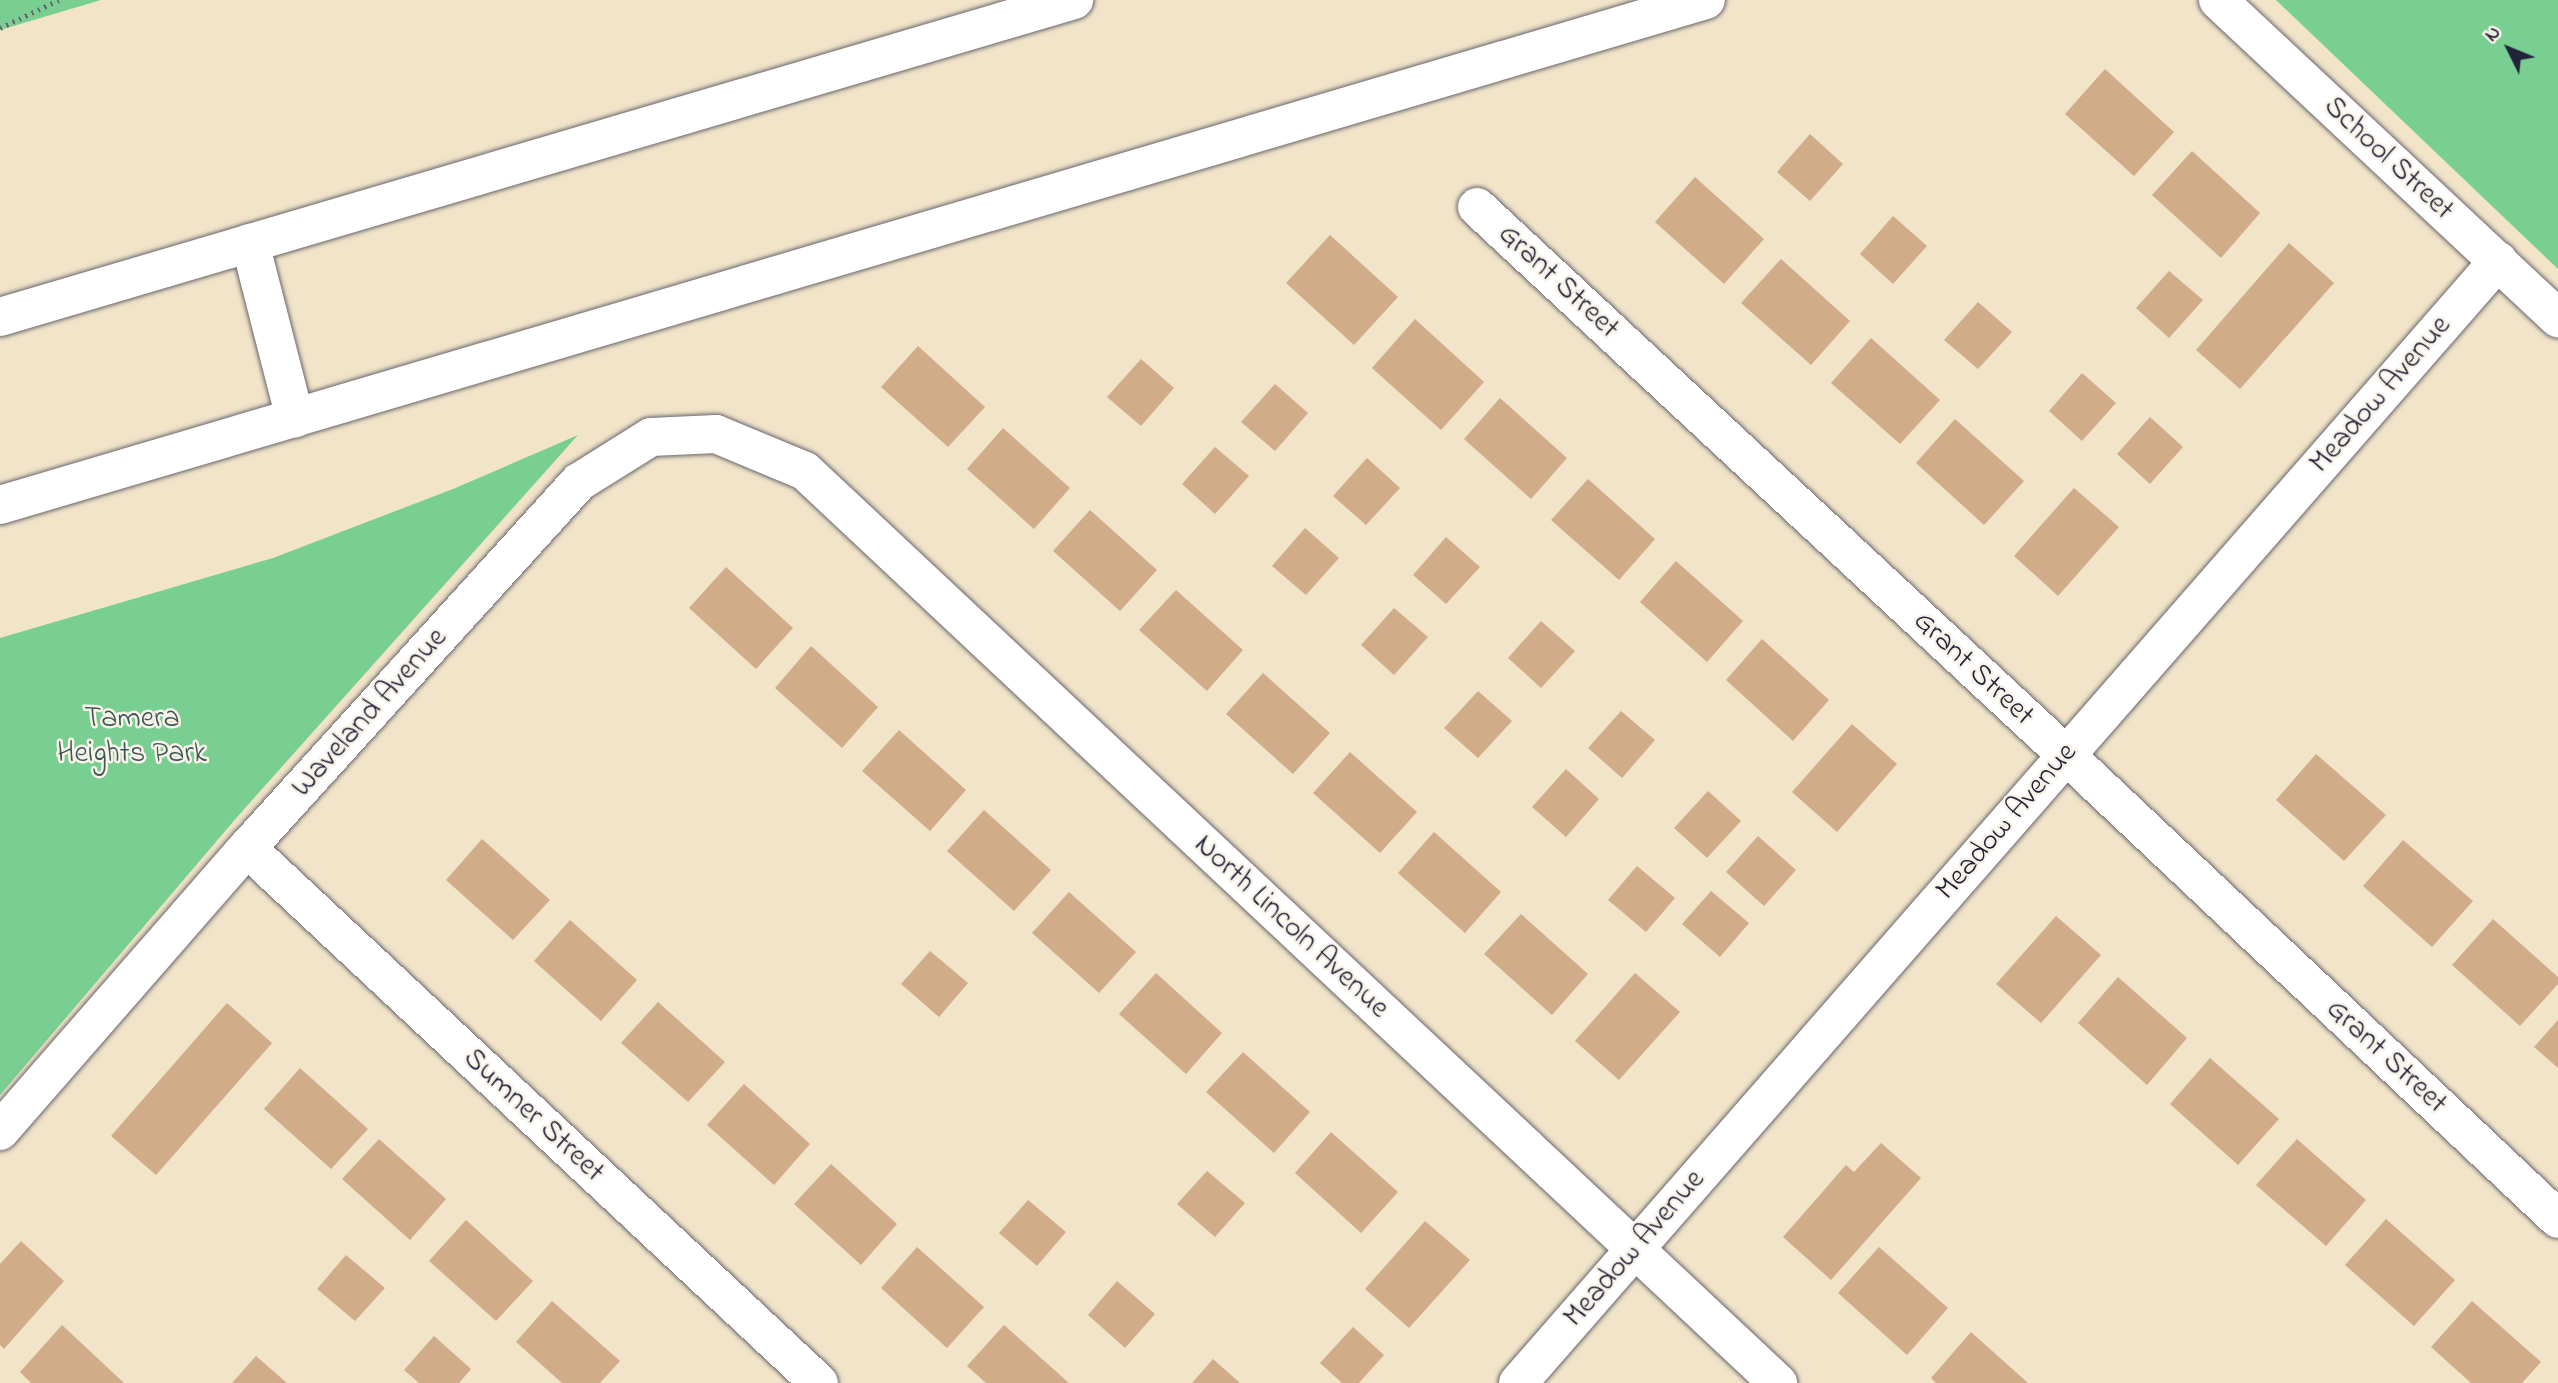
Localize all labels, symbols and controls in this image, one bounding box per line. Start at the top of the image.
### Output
north arrow [2474,14,2544,84]
text: N [2479,20,2508,48]
street label: School Street [2315,89,2461,229]
street label: Grant Street [1490,217,1626,347]
street label: Meadow Avenue [2303,309,2459,481]
street label: Grant Street [1905,604,2041,734]
street label: Waveland Avenue [285,621,455,805]
park label: Tamera Heights Park [57,701,207,772]
street label: Meadow Avenue [1929,736,2085,908]
street label: North Lincoln Avenue [1186,827,1396,1027]
street label: Grant Street [2318,992,2454,1122]
street label: Sumner Street [455,1041,611,1191]
street label: Meadow Avenue [1557,1163,1713,1335]

